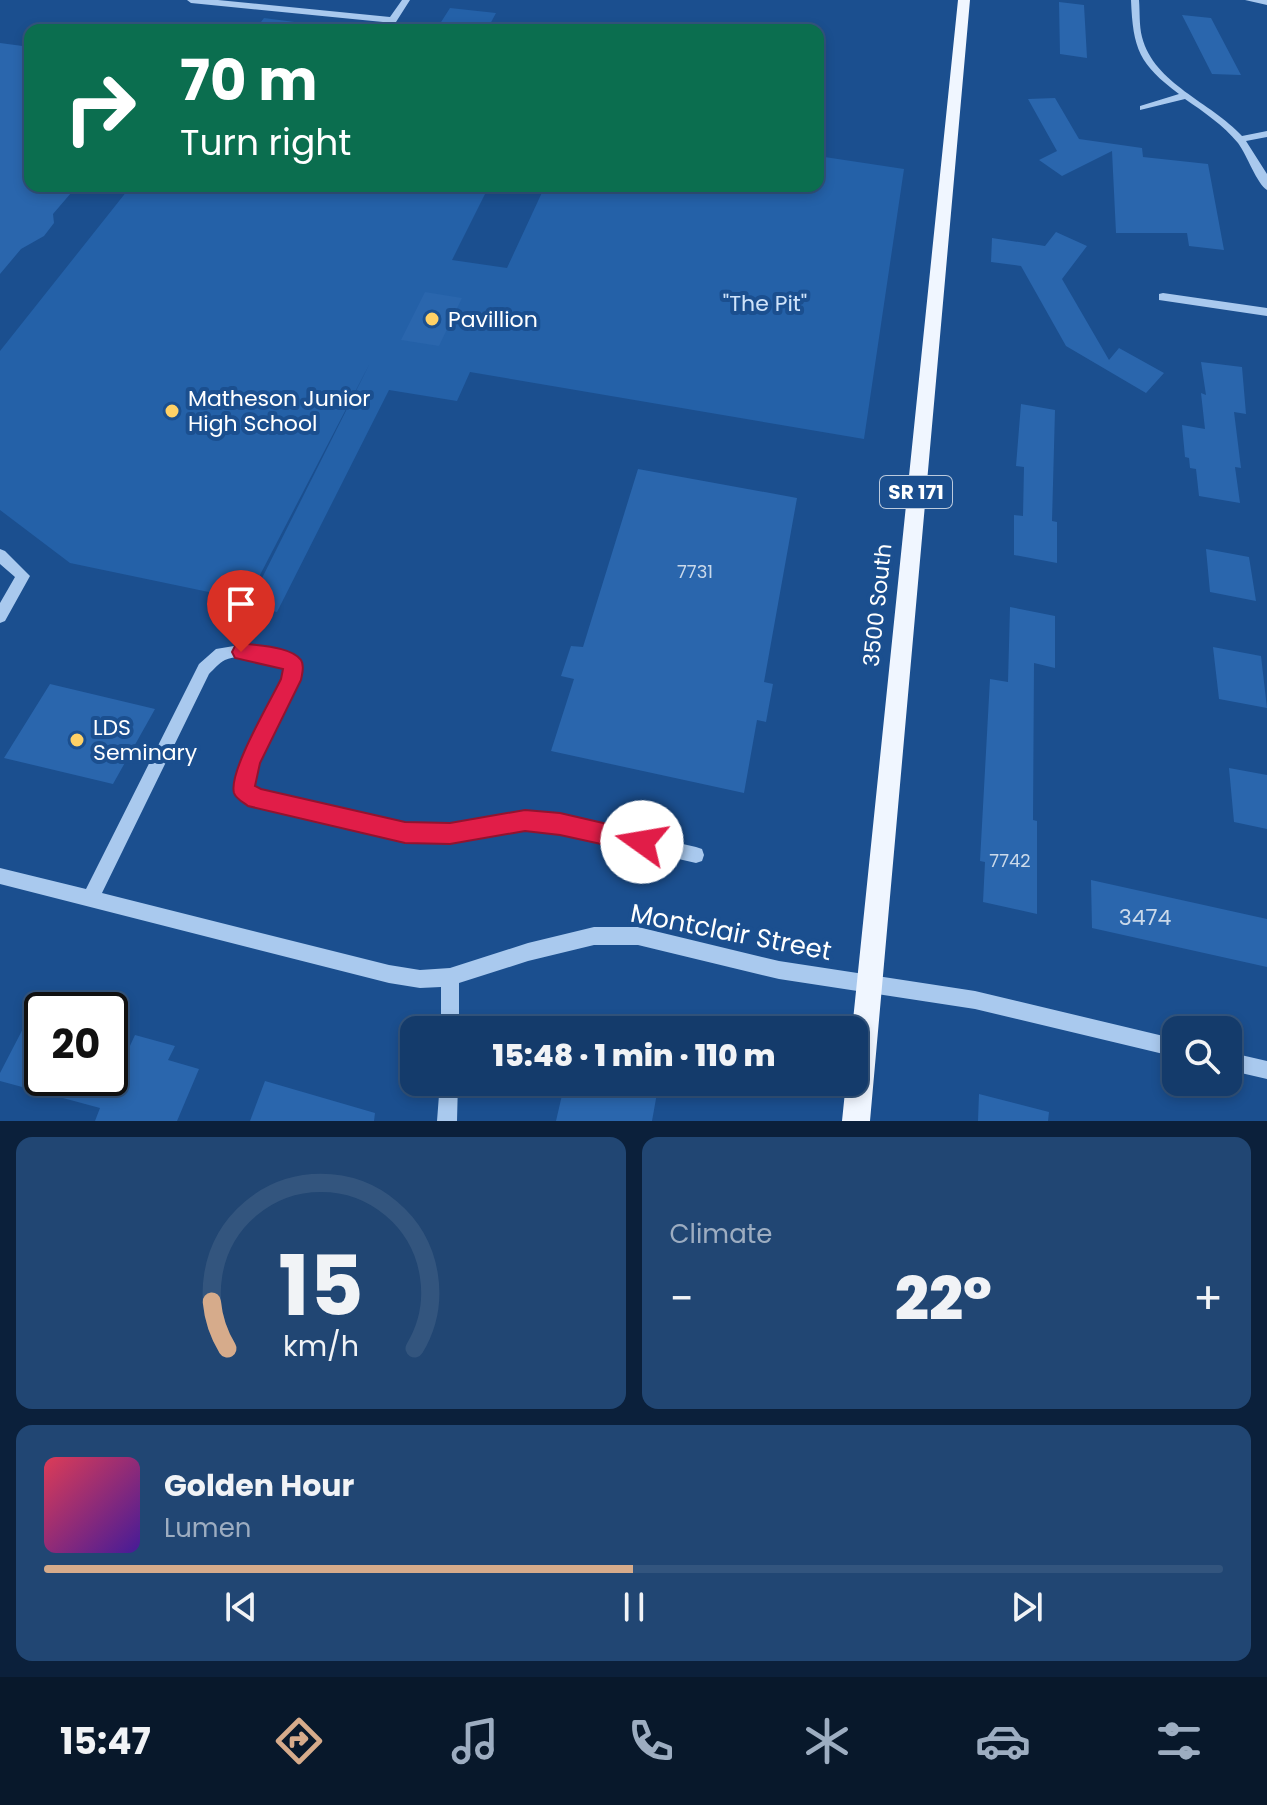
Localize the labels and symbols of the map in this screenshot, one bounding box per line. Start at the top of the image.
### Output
park label: "The Pit" [723,288,807,319]
place label: Pavillion [448,304,538,335]
marker: Pavillion [423,310,441,328]
place label: Matheson Junior High School [188,383,371,439]
marker: Matheson Junior High School [163,402,181,420]
road number: SR 171 [880,476,952,508]
street label: 3500 South [856,542,899,668]
house number: 7731 [677,559,713,584]
pin [207,570,275,652]
place label: LDS Seminary [93,712,198,768]
marker: LDS Seminary [68,731,86,749]
position arrow [600,800,684,884]
house number: 7742 [989,848,1031,873]
street label: Montclair Street [627,895,835,969]
house number: 3474 [1119,902,1171,933]
speed limit sign: 20 [24,992,128,1096]

